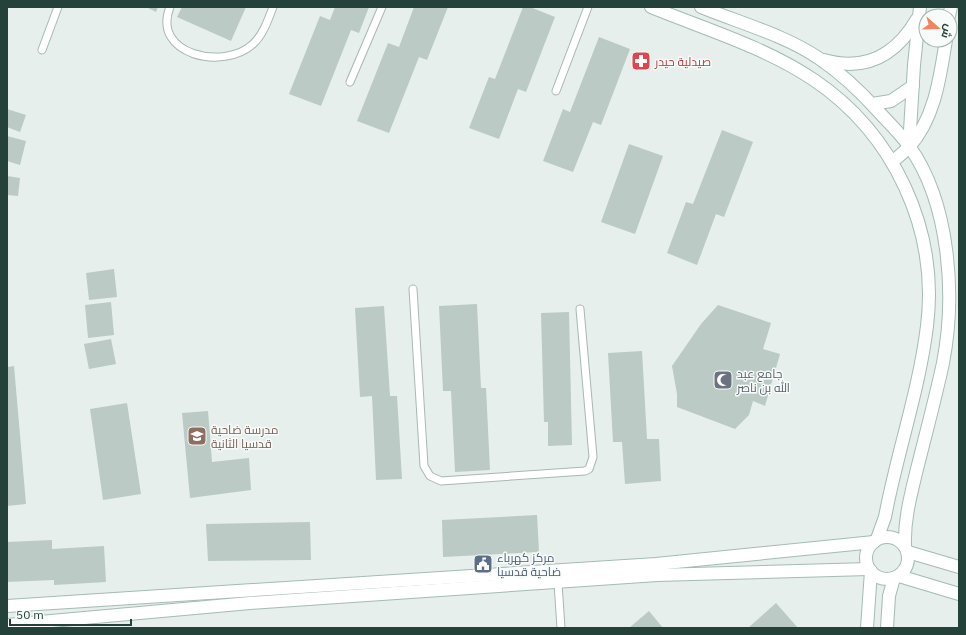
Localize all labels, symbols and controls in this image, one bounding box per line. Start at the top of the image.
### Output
north arrow [918,8,958,48]
text: ش [938,22,956,40]
pharmacy icon: صيدلية حيدر [630,50,652,72]
place label: صيدلية حيدر [654,54,711,69]
place label: جامع عبد الله بن ناصر [736,366,790,395]
mosque icon: جامع عبد الله بن ناصر [712,369,734,391]
place label: مدرسة ضاحية قدسيا الثانية [211,422,278,451]
school or university icon: مدرسة ضاحية قدسيا الثانية [186,425,208,447]
place label: مركز كهرباء ضاحية قدسيا [497,550,561,579]
public building icon: مركز كهرباء ضاحية قدسيا [472,553,494,575]
scale bar [10,601,131,627]
text: 50 m [16,607,44,622]

